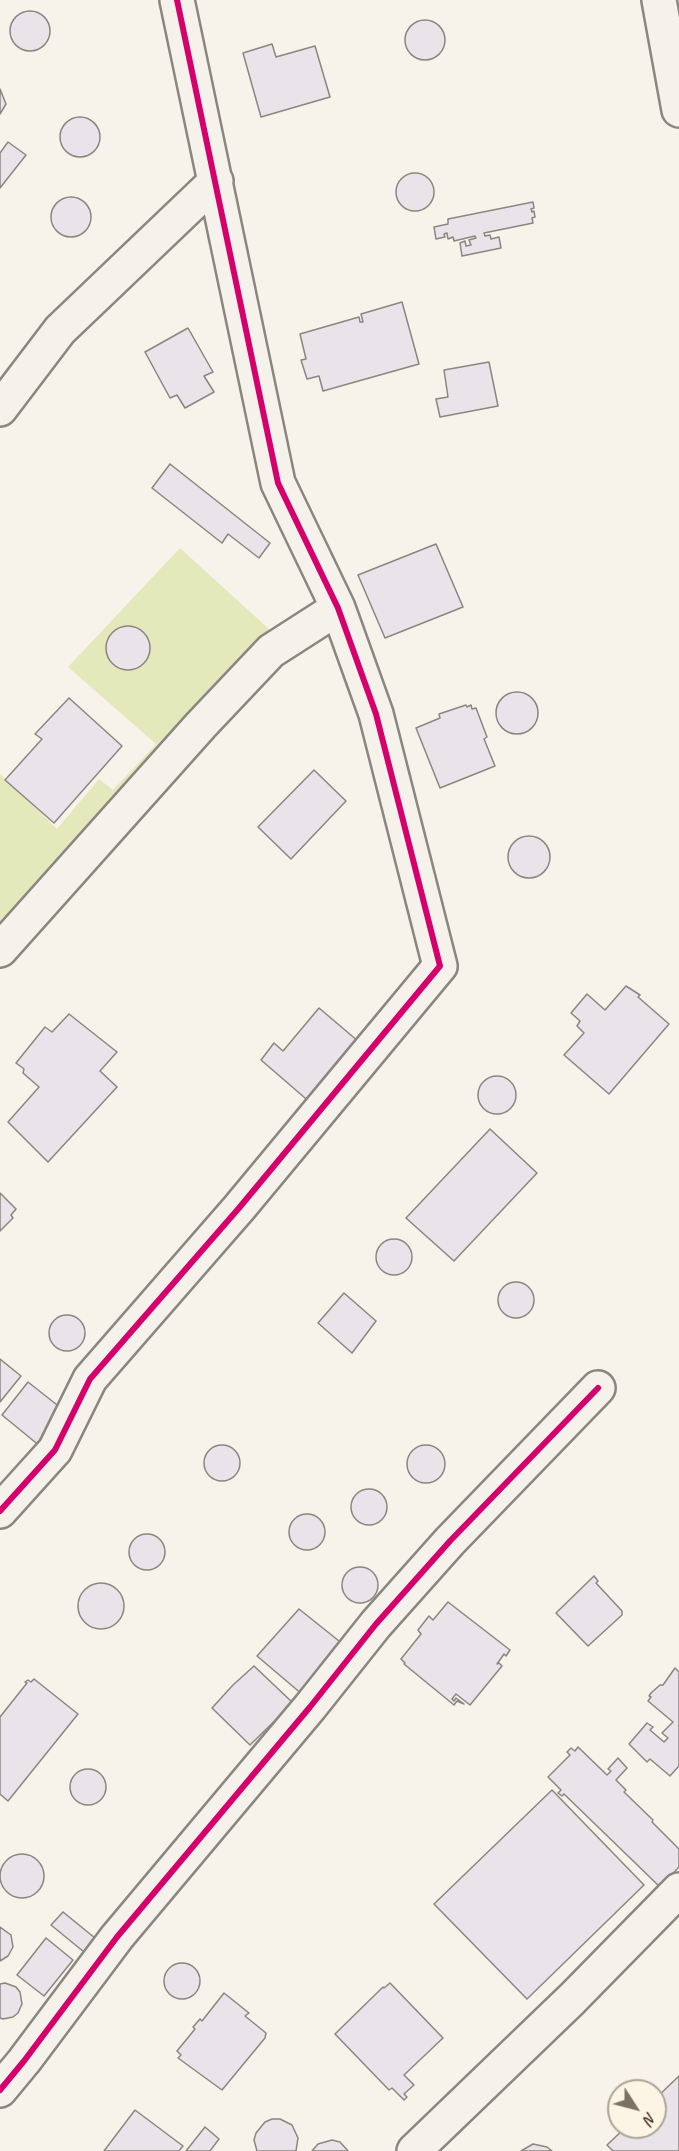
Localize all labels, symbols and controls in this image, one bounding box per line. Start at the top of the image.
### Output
north arrow [607,2079,667,2139]
text: N [639,2109,661,2128]

